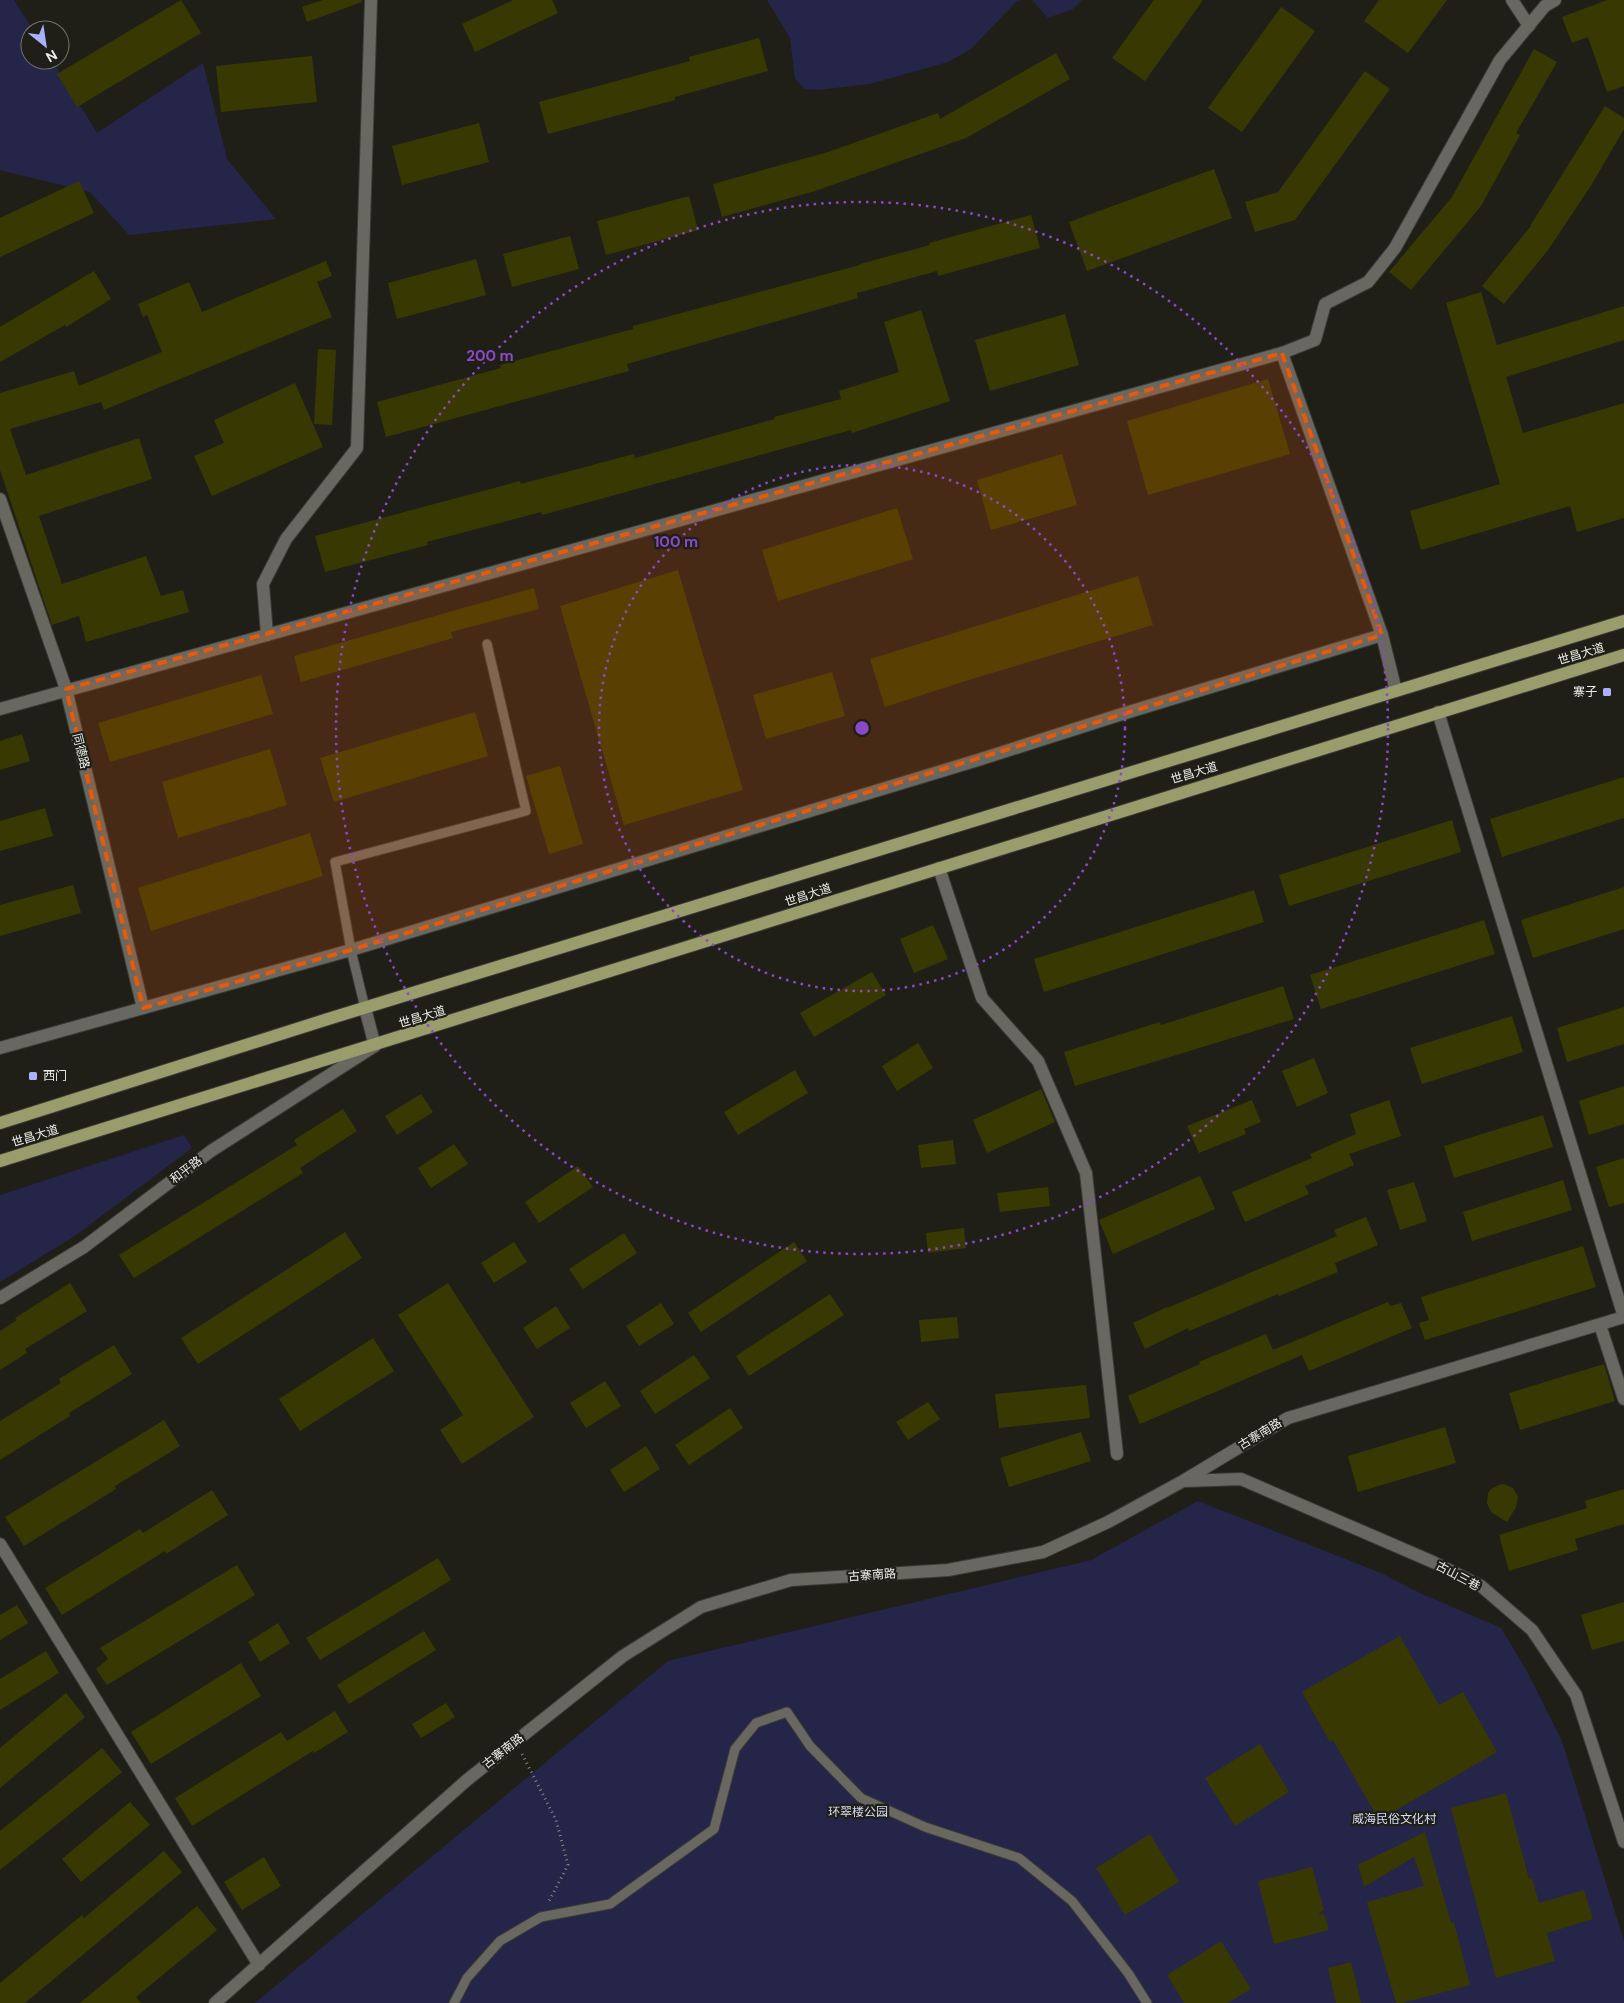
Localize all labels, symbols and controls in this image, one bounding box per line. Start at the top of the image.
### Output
north arrow [20,20,70,70]
text: N [43,46,60,67]
text: 200 m [466,346,514,366]
text: 100 m [654,532,698,552]
street label: 世昌大道 [1556,639,1606,669]
place label: 寨子 [1573,684,1597,700]
marker: 寨子 [1601,686,1613,698]
centre of rings [853,719,871,737]
street label: 同德路 [69,732,93,770]
street label: 世昌大道 [1169,758,1219,788]
street label: 世昌大道 [783,880,833,910]
street label: 世昌大道 [397,1002,447,1032]
place label: 西门 [43,1068,67,1084]
marker: 西门 [27,1070,39,1082]
street label: 世昌大道 [10,1121,60,1151]
street label: 和平路 [167,1153,205,1187]
street label: 古寨南路 [1235,1415,1285,1453]
street label: 古山三巷 [1433,1558,1483,1594]
street label: 古寨南路 [847,1565,897,1585]
street label: 古寨南路 [479,1730,527,1772]
park label: 环翠楼公园 [828,1804,888,1820]
park label: 威海民俗文化村 [1352,1811,1437,1827]

